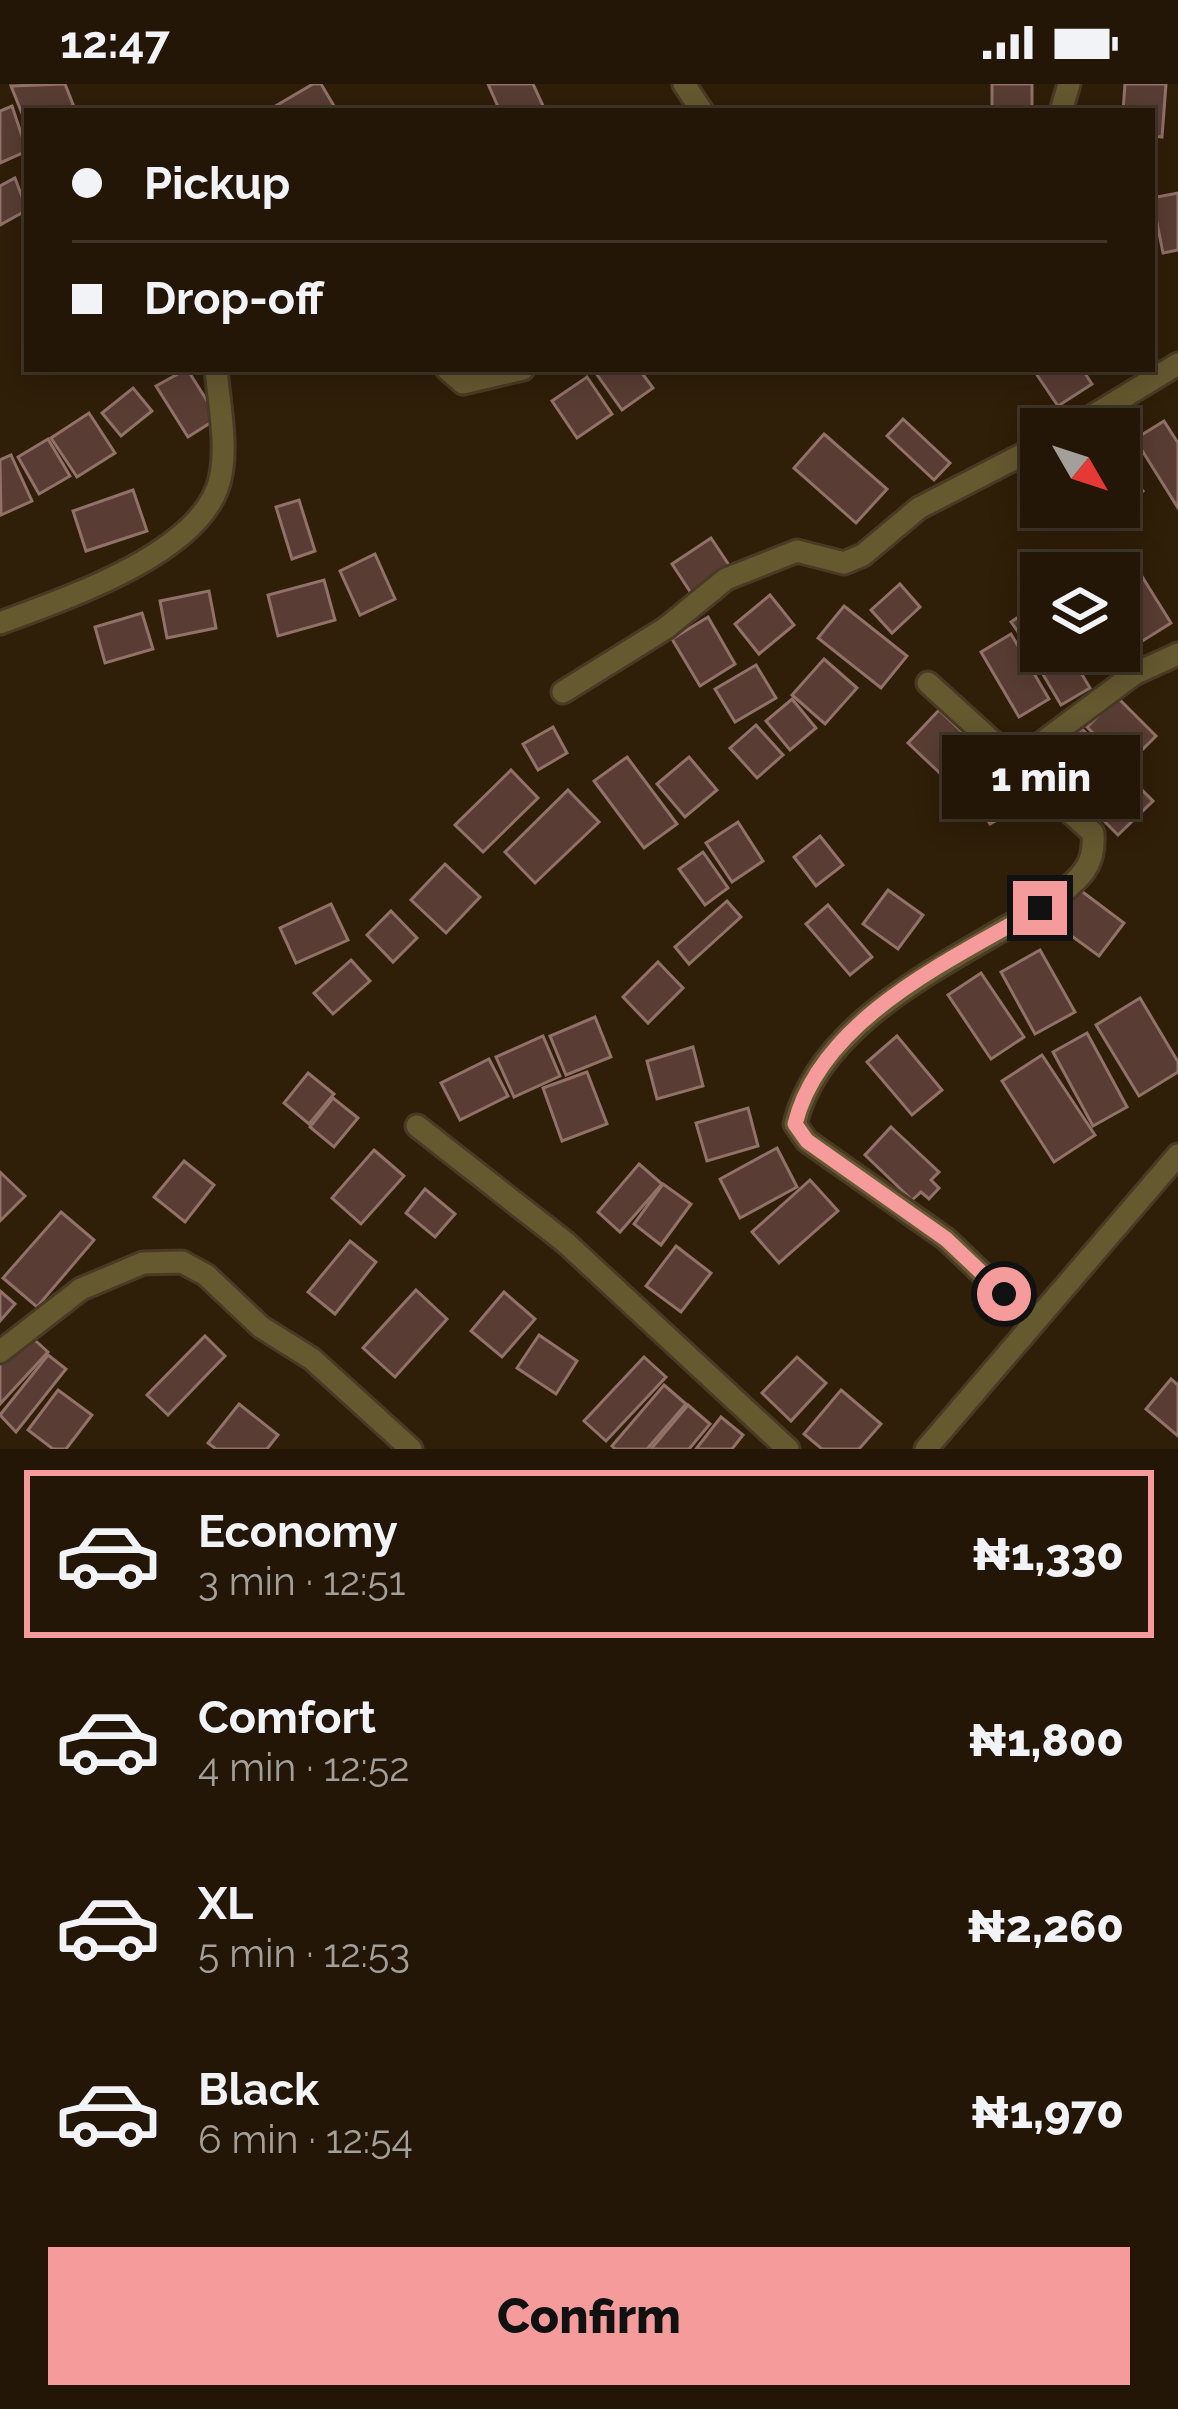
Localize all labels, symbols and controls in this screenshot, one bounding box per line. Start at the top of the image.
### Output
text: 12:47 [60,16,170,69]
text: Pickup [144,157,290,210]
text: Drop-off [144,272,324,325]
north arrow [1020,408,1140,528]
map controls [1020,408,1140,672]
button: layers [1020,552,1140,672]
callout: 1 min [941,734,1139,818]
text: 1 min [991,754,1091,800]
route end [1013,881,1067,935]
route start [977,1267,1031,1321]
icon: car [54,1500,162,1608]
text: Economy [198,1505,398,1558]
text: ₦1,330 [972,1528,1124,1581]
text: 3 min · 12:51 [198,1558,405,1604]
icon: car [54,1686,162,1794]
text: Comfort [198,1691,376,1744]
text: ₦1,800 [968,1714,1124,1767]
text: 4 min · 12:52 [198,1744,410,1790]
icon: car [54,1872,162,1980]
text: XL [198,1877,253,1930]
text: ₦2,260 [967,1900,1124,1953]
text: 5 min · 12:53 [198,1930,410,1976]
icon: car [54,2058,162,2166]
text: Black [198,2063,319,2116]
text: ₦1,970 [971,2086,1124,2139]
text: 6 min · 12:54 [198,2116,413,2162]
button: Confirm [48,2247,1130,2385]

